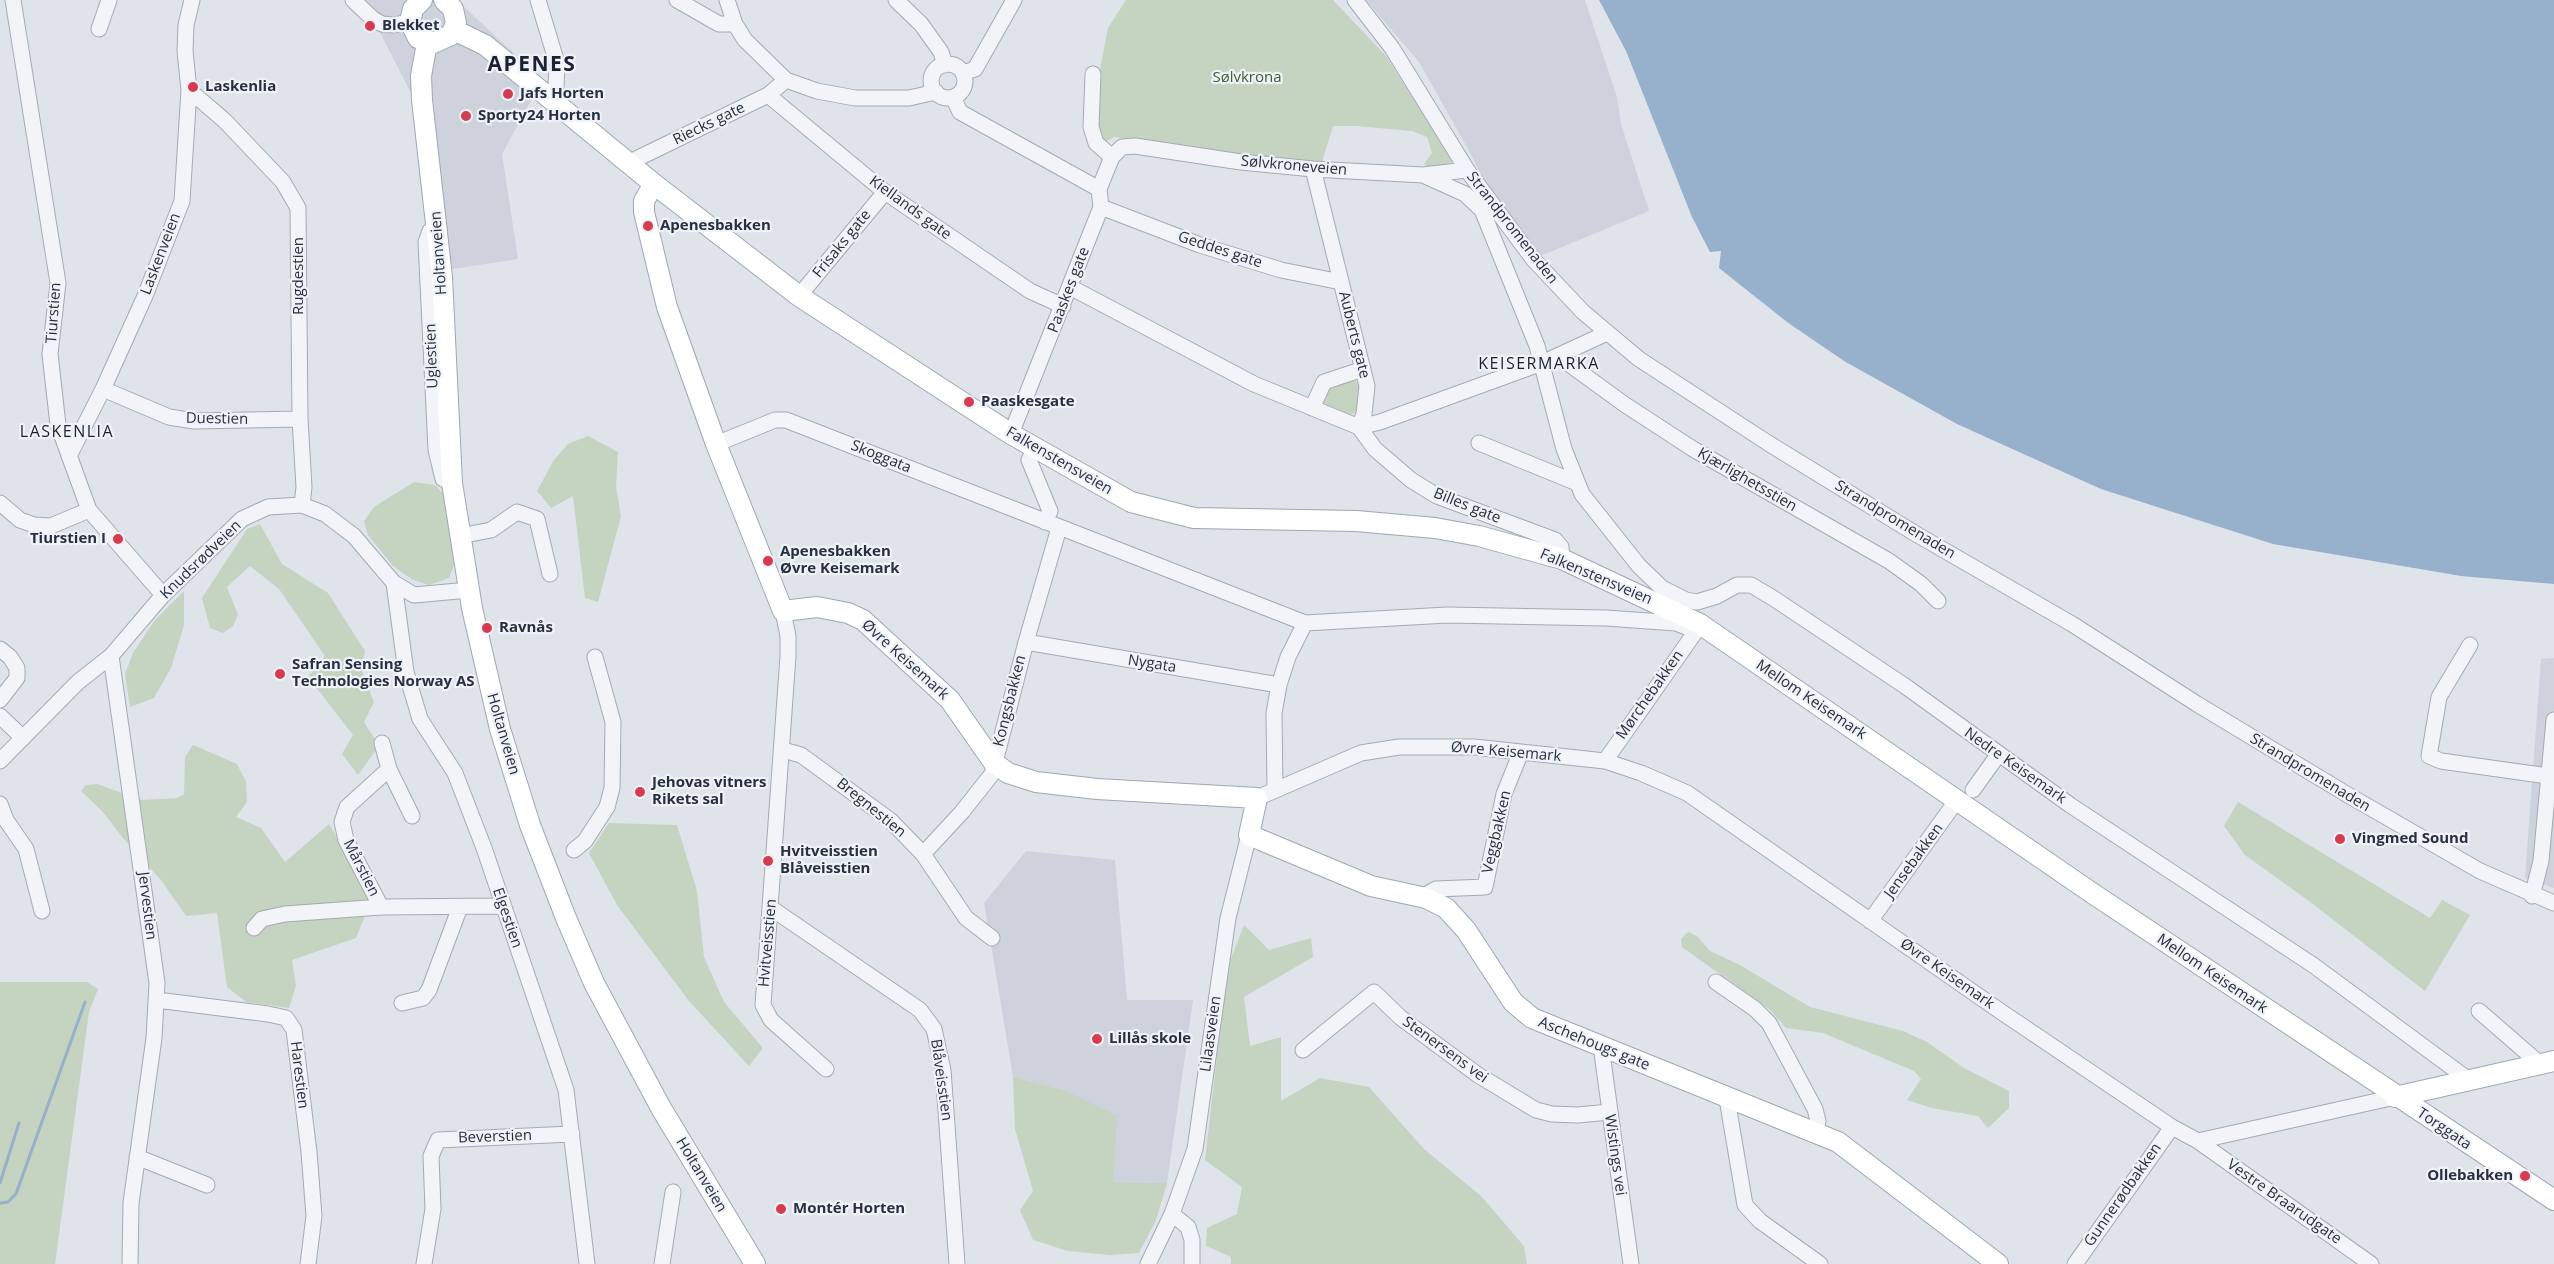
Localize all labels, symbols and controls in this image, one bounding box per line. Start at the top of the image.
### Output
place label: Blekket [382,17,439,35]
marker: Blekket [363,19,377,33]
district label: APENES [488,52,576,78]
park label: Sølvkrona [1212,69,1282,87]
place label: Laskenlia [205,78,276,96]
marker: Laskenlia [186,80,200,94]
place label: Jafs Horten [520,85,604,103]
marker: Jafs Horten [501,87,515,101]
street label: Riecks gate [670,99,748,149]
place label: Sporty24 Horten [478,107,601,125]
marker: Sporty24 Horten [459,109,473,123]
street label: Sølvkroneveien [1240,152,1348,180]
street label: Strandpromenaden [1463,168,1561,288]
street label: Kiellands gate [865,172,955,244]
street label: Frisaks gate [809,206,875,282]
street label: Holtanveien [427,210,451,296]
street label: Laskenveien [137,211,185,297]
place label: Apenesbakken [660,217,771,235]
marker: Apenesbakken [641,219,655,233]
street label: Geddes gate [1176,228,1264,272]
street label: Rugdestien [290,237,308,315]
street label: Paaskes gate [1044,245,1094,335]
street label: Tiurstien [43,282,65,344]
street label: Auberts gate [1334,290,1374,380]
street label: Uglestien [422,323,442,389]
district label: KEISERMARKA [1478,354,1600,374]
place label: Paaskesgate [981,393,1075,411]
marker: Paaskesgate [962,395,976,409]
street label: Duestien [186,409,248,429]
district label: LASKENLIA [20,422,114,442]
street label: Falkenstensveien [1003,423,1115,499]
street label: Skoggata [848,437,914,477]
street label: Kjærlighetsstien [1694,444,1800,516]
street label: Strandpromenaden [1831,477,1959,563]
street label: Billes gate [1431,484,1503,528]
street label: Knudsrødveien [157,517,245,603]
place label: Tiurstien I [30,530,106,548]
marker: Tiurstien I [111,532,125,546]
place label: Apenesbakken Øvre Keisemark [780,543,900,578]
street label: Falkenstensveien [1537,545,1655,609]
marker: Apenesbakken Øvre Keisemark [761,554,775,568]
street label: Øvre Keisemark [858,616,952,704]
place label: Ravnås [499,619,553,637]
marker: Ravnås [480,621,494,635]
street label: Mørchebakken [1613,647,1687,743]
street label: Nygata [1126,651,1178,677]
street label: Kongsbakken [990,653,1030,749]
place label: Safran Sensing Technologies Norway AS [292,656,475,691]
street label: Mellom Keisemark [1752,656,1870,744]
marker: Safran Sensing Technologies Norway AS [273,667,287,681]
street label: Holtanveien [483,691,523,777]
street label: Nedre Keisemark [1960,724,2070,808]
street label: Strandpromenaden [2246,730,2374,816]
street label: Øvre Keisemark [1450,738,1562,766]
place label: Jehovas vitners Rikets sal [652,774,767,809]
street label: Bregnestien [833,775,909,841]
marker: Jehovas vitners Rikets sal [633,785,647,799]
street label: Veggbakken [1479,789,1515,875]
street label: Jensebakken [1881,820,1947,902]
place label: Vingmed Sound [2352,830,2468,848]
marker: Vingmed Sound [2333,832,2347,846]
street label: Mårstien [339,836,383,900]
place label: Hvitveisstien Blåveisstien [780,843,878,878]
marker: Hvitveisstien Blåveisstien [761,854,775,868]
street label: Jervestien [134,871,160,941]
street label: Elgestien [488,885,526,951]
street label: Hvitveisstien [755,898,781,988]
street label: Mellom Keisemark [2153,930,2271,1018]
street label: Øvre Keisemark [1896,935,1998,1013]
street label: Lilaasveien [1197,995,1225,1073]
street label: Stenersens vei [1399,1013,1491,1087]
street label: Aschehougs gate [1536,1013,1652,1075]
place label: Lillås skole [1109,1030,1191,1048]
marker: Lillås skole [1090,1032,1104,1046]
street label: Blåveisstien [926,1038,956,1122]
street label: Harestien [286,1040,312,1110]
street label: Torggata [2413,1104,2475,1154]
street label: Wistings vei [1600,1113,1630,1197]
street label: Beverstien [458,1127,532,1147]
street label: Holtanveien [672,1134,730,1216]
street label: Gunnerødbakken [2081,1140,2165,1250]
street label: Vestre Braarudgate [2223,1156,2345,1248]
place label: Ollebakken [2427,1167,2513,1185]
marker: Ollebakken [2518,1169,2532,1183]
place label: Montér Horten [793,1200,905,1218]
marker: Montér Horten [774,1202,788,1216]

